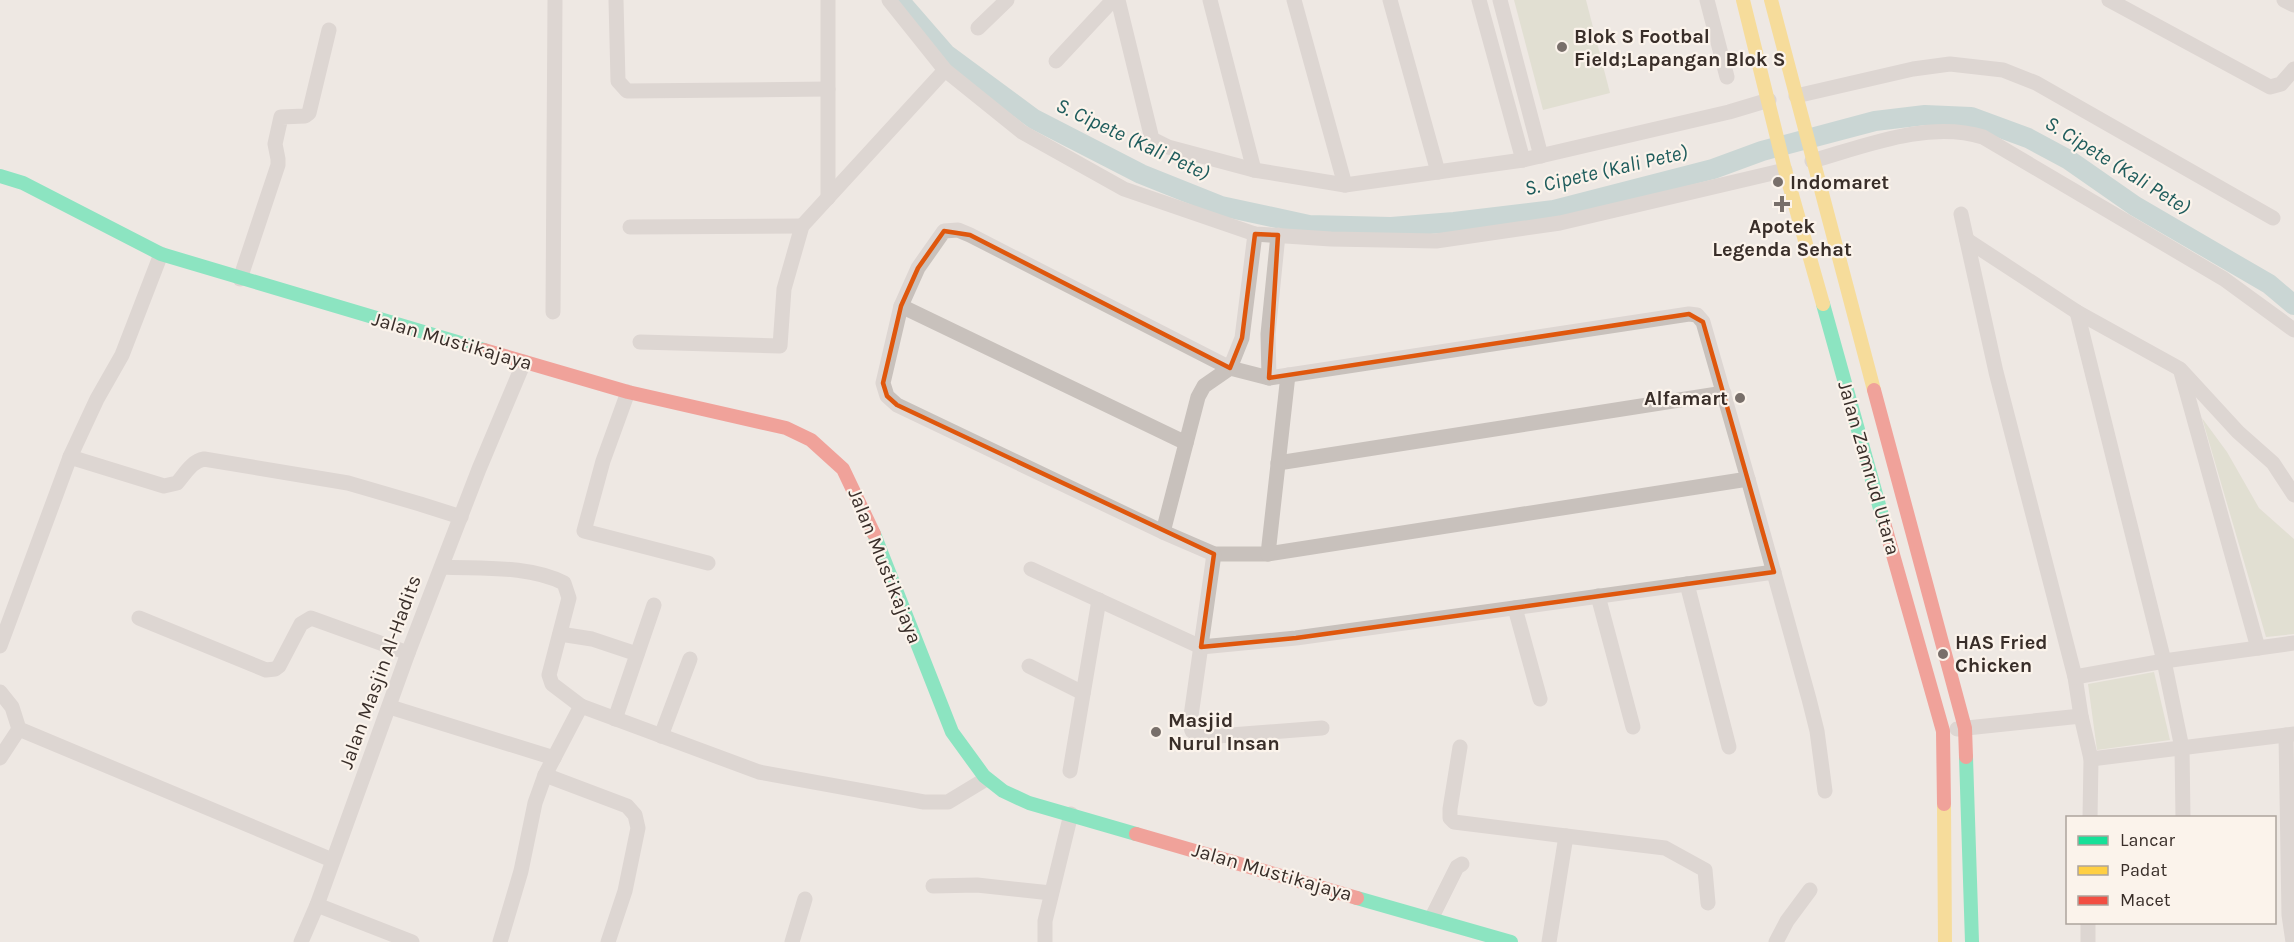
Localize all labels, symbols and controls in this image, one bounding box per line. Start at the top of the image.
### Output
place label: Blok S Footbal Field;Lapangan Blok S [1574,25,1785,71]
marker: Blok S Footbal Field;Lapangan Blok S [1555,40,1569,54]
water label: S. Cipete (Kali Pete) [1052,93,1214,185]
water label: S. Cipete (Kali Pete) [2041,111,2195,220]
water label: S. Cipete (Kali Pete) [1522,139,1690,200]
place label: Indomaret [1790,171,1889,194]
marker: Indomaret [1771,175,1785,189]
marker: Apotek Legenda Sehat [1775,197,1789,211]
place label: Apotek Legenda Sehat [1712,215,1852,261]
street label: Jalan Mustikajaya [369,307,535,375]
street label: Jalan Zamrud Utara [1833,378,1905,558]
place label: Alfamart [1644,387,1728,410]
marker: Alfamart [1733,391,1747,405]
street label: Jalan Mustikajaya [843,485,927,647]
street label: Jalan Masjin Al-Hadits [334,572,426,772]
place label: HAS Fried Chicken [1955,631,2048,677]
marker: HAS Fried Chicken [1936,647,1950,661]
place label: Masjid Nurul Insan [1168,709,1280,755]
marker: Masjid Nurul Insan [1149,725,1163,739]
legend [2066,816,2276,924]
text: Lancar [2120,829,2175,851]
street label: Jalan Mustikajaya [1189,838,1355,906]
text: Padat [2120,859,2167,881]
text: Macet [2120,889,2171,911]

